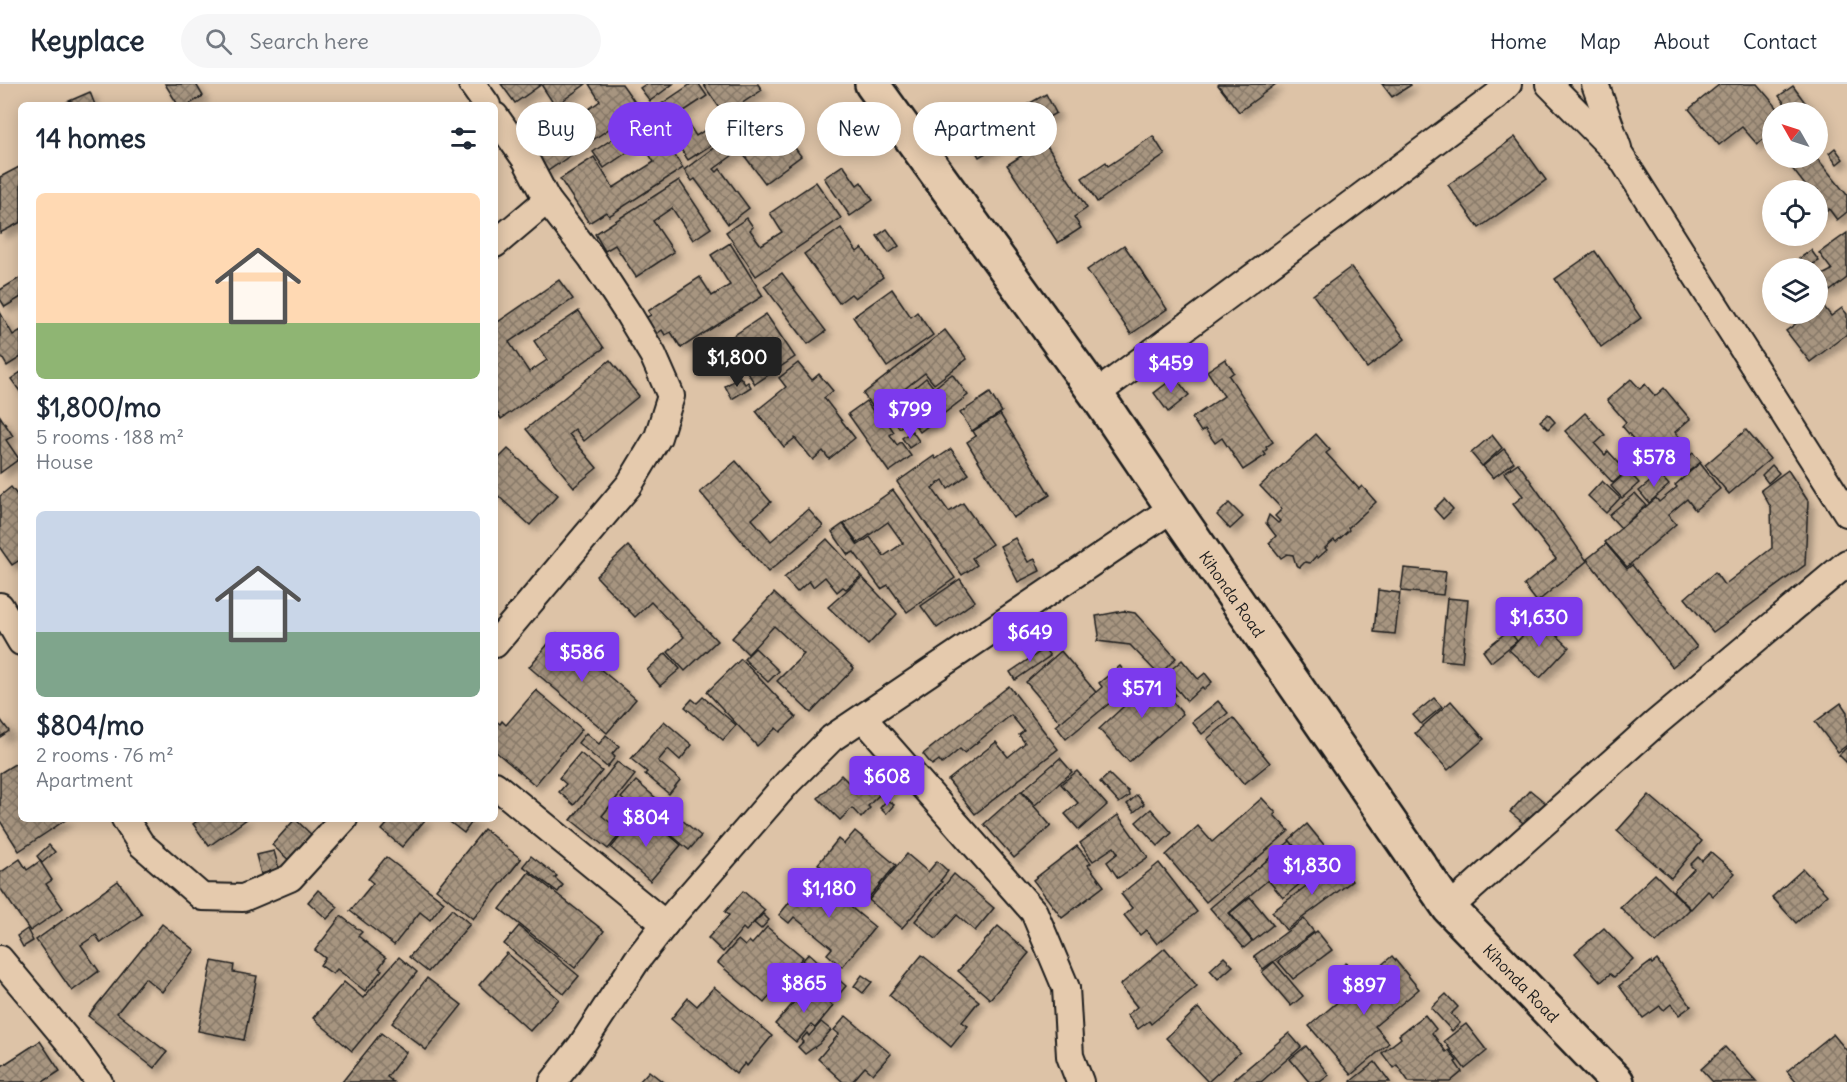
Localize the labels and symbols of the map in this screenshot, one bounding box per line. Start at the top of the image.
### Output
north arrow [1762,102,1828,168]
pin: $1,800 [688,337,786,388]
pin: $459 [1135,343,1207,394]
pin: $799 [874,389,946,440]
pin: $578 [1618,437,1690,488]
street label: Kihonda Road [1195,547,1269,641]
pin: $1,630 [1490,597,1588,648]
pin: $649 [994,612,1066,663]
pin: $586 [546,632,618,683]
pin: $571 [1106,668,1178,719]
pin: $608 [851,756,923,807]
pin: $804 [610,797,682,848]
pin: $1,830 [1263,845,1361,896]
pin: $1,180 [780,868,878,919]
street label: Kihonda Road [1479,940,1563,1026]
pin: $865 [768,963,840,1014]
pin: $897 [1328,965,1400,1016]

